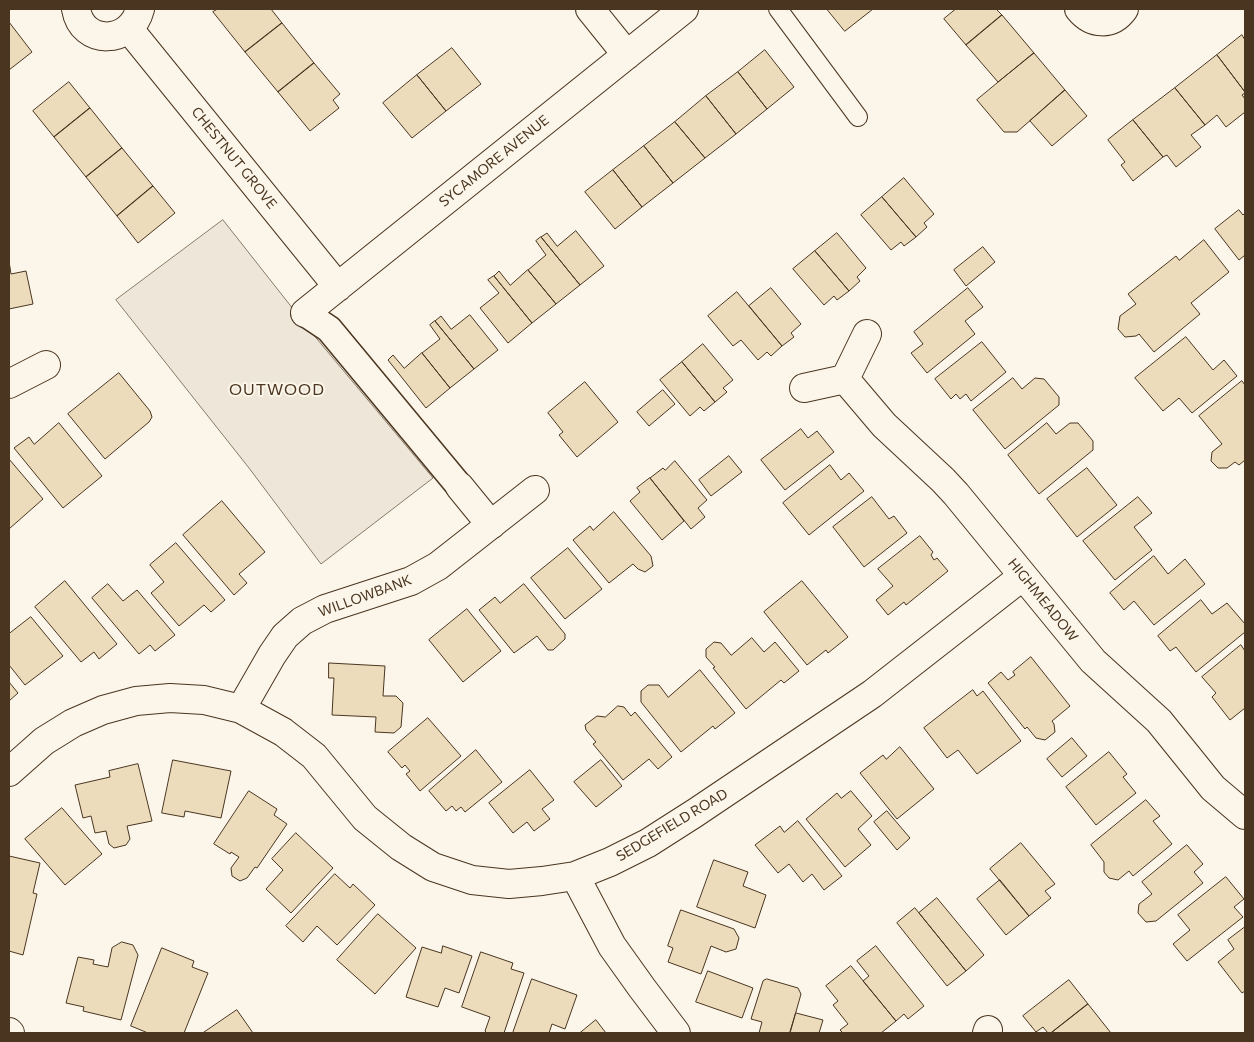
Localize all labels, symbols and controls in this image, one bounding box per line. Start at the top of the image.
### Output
street label: CHESTNUT GROVE [188,104,280,212]
street label: SYCAMORE AVENUE [436,112,552,210]
district label: OUTWOOD [228,380,326,400]
street label: HIGHMEADOW [1004,555,1082,645]
street label: WILLOWBANK [316,571,414,621]
street label: SEDGEFIELD ROAD [613,785,731,865]

